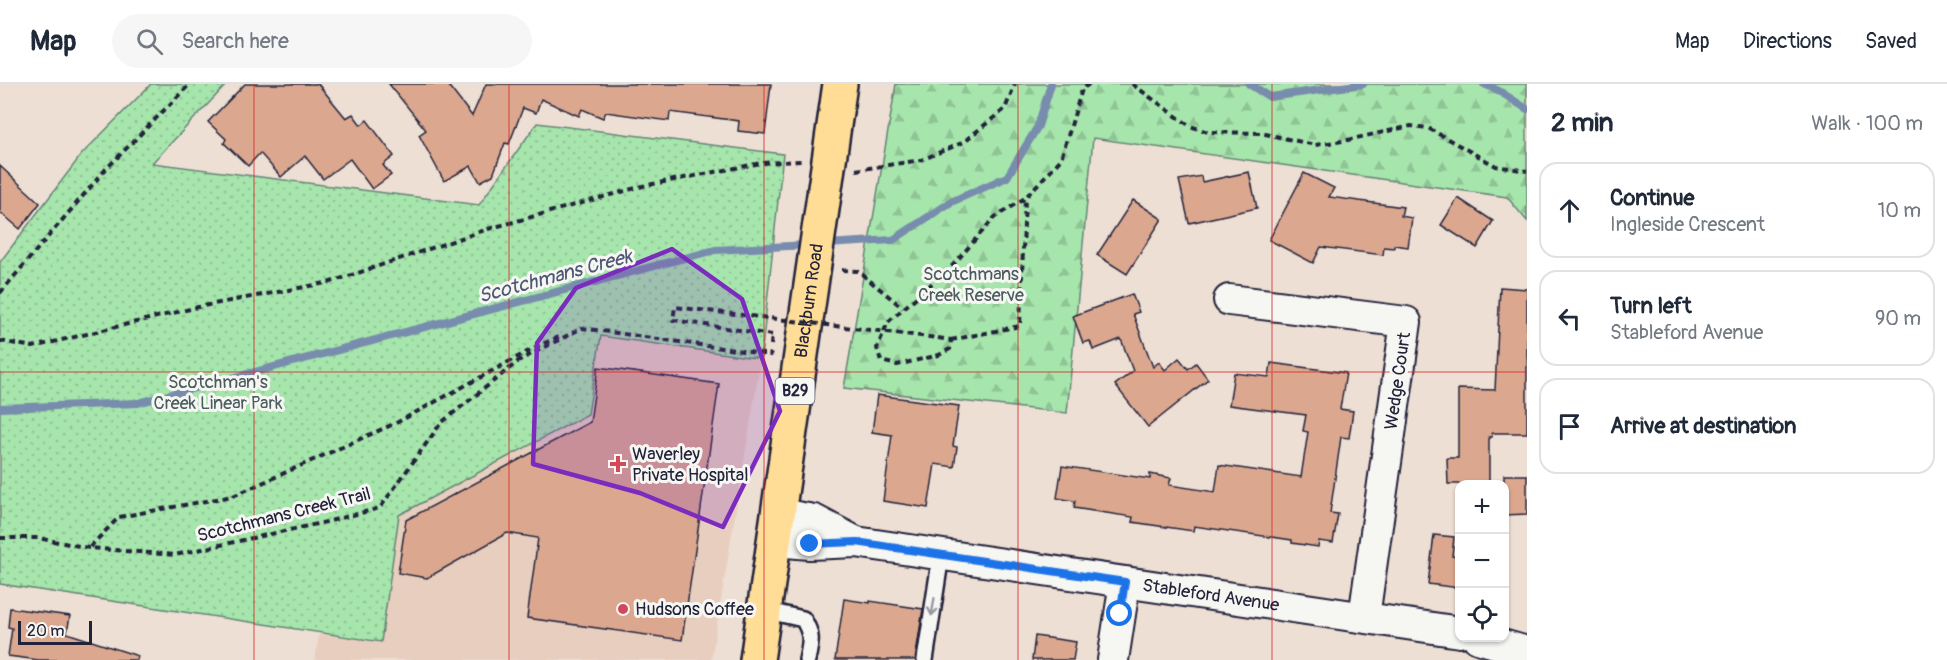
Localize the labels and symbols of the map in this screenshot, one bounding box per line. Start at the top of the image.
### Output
street label: Blackburn Road [789,242,828,359]
water label: Scotchmans Creek [475,243,636,309]
park label: Scotchmans Creek Reserve [918,263,1024,307]
street label: Wedge Court [1380,330,1416,431]
park label: Scotchman's Creek Linear Park [154,371,283,415]
road number: B29 [776,378,814,404]
place label: Waverley Private Hospital [632,443,748,487]
marker: Waverley Private Hospital [609,455,627,473]
street label: Scotchmans Creek Trail [195,482,373,548]
route end [796,530,822,556]
street label: Stableford Avenue [1141,573,1281,616]
one-way arrow [927,597,938,617]
place label: Hudsons Coffee [635,598,754,621]
route start [1106,600,1132,626]
marker: Hudsons Coffee [616,602,630,616]
scale bar [18,618,92,646]

